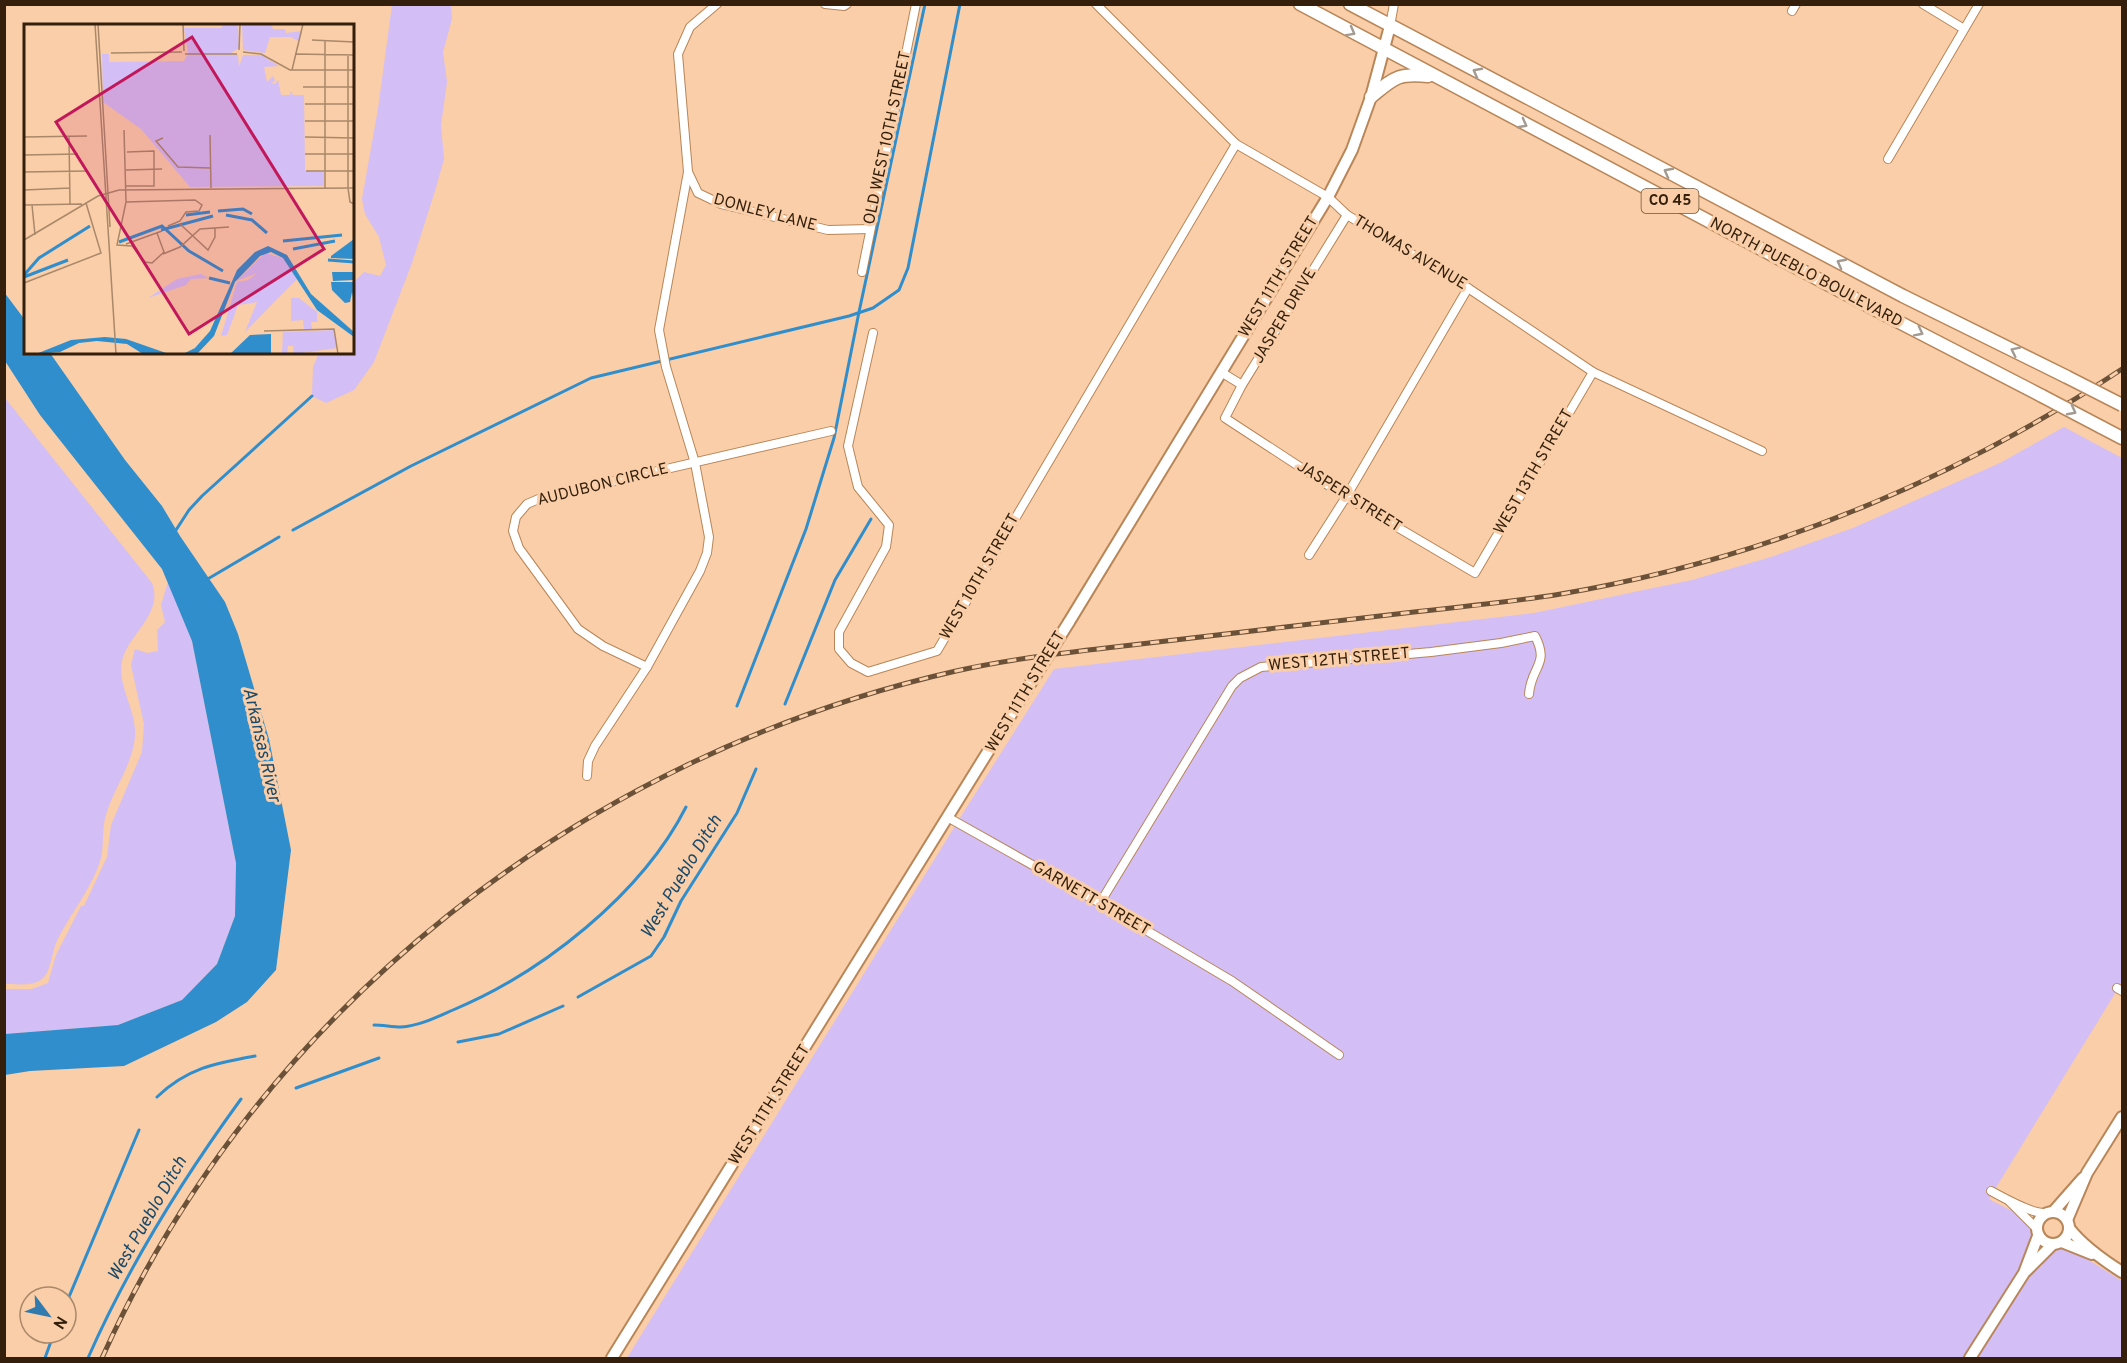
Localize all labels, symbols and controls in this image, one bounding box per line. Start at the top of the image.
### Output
inset map [24,24,354,354]
one-way arrow [1345,25,1355,36]
street label: OLD WEST 10TH STREET [860,49,916,227]
one-way arrow [1473,68,1483,79]
one-way arrow [1517,117,1527,128]
one-way arrow [1664,168,1674,179]
road number: CO 45 [1642,189,1698,213]
street label: DONLEY LANE [711,190,819,236]
street label: THOMAS AVENUE [1350,211,1470,295]
street label: WEST 11TH STREET [1235,213,1323,341]
street label: NORTH PUEBLO BOULEVARD [1706,214,1906,332]
one-way arrow [1836,259,1847,270]
street label: JASPER DRIVE [1249,265,1321,367]
one-way arrow [1912,325,1923,336]
one-way arrow [2010,347,2021,358]
one-way arrow [2065,404,2076,415]
street label: WEST 13TH STREET [1490,406,1578,538]
street label: JASPER STREET [1293,457,1405,537]
street label: AUDUBON CIRCLE [535,459,671,511]
street label: WEST 10TH STREET [936,511,1024,643]
street label: WEST 11TH STREET [982,628,1070,756]
street label: WEST 12TH STREET [1267,644,1411,676]
water label: Arkansas River [237,686,286,806]
water label: West Pueblo Ditch [636,811,728,943]
street label: GARNETT STREET [1029,857,1153,941]
street label: WEST 11TH STREET [725,1041,815,1169]
water label: West Pueblo Ditch [103,1152,193,1285]
north arrow [18,1285,78,1345]
text: N [47,1312,71,1332]

